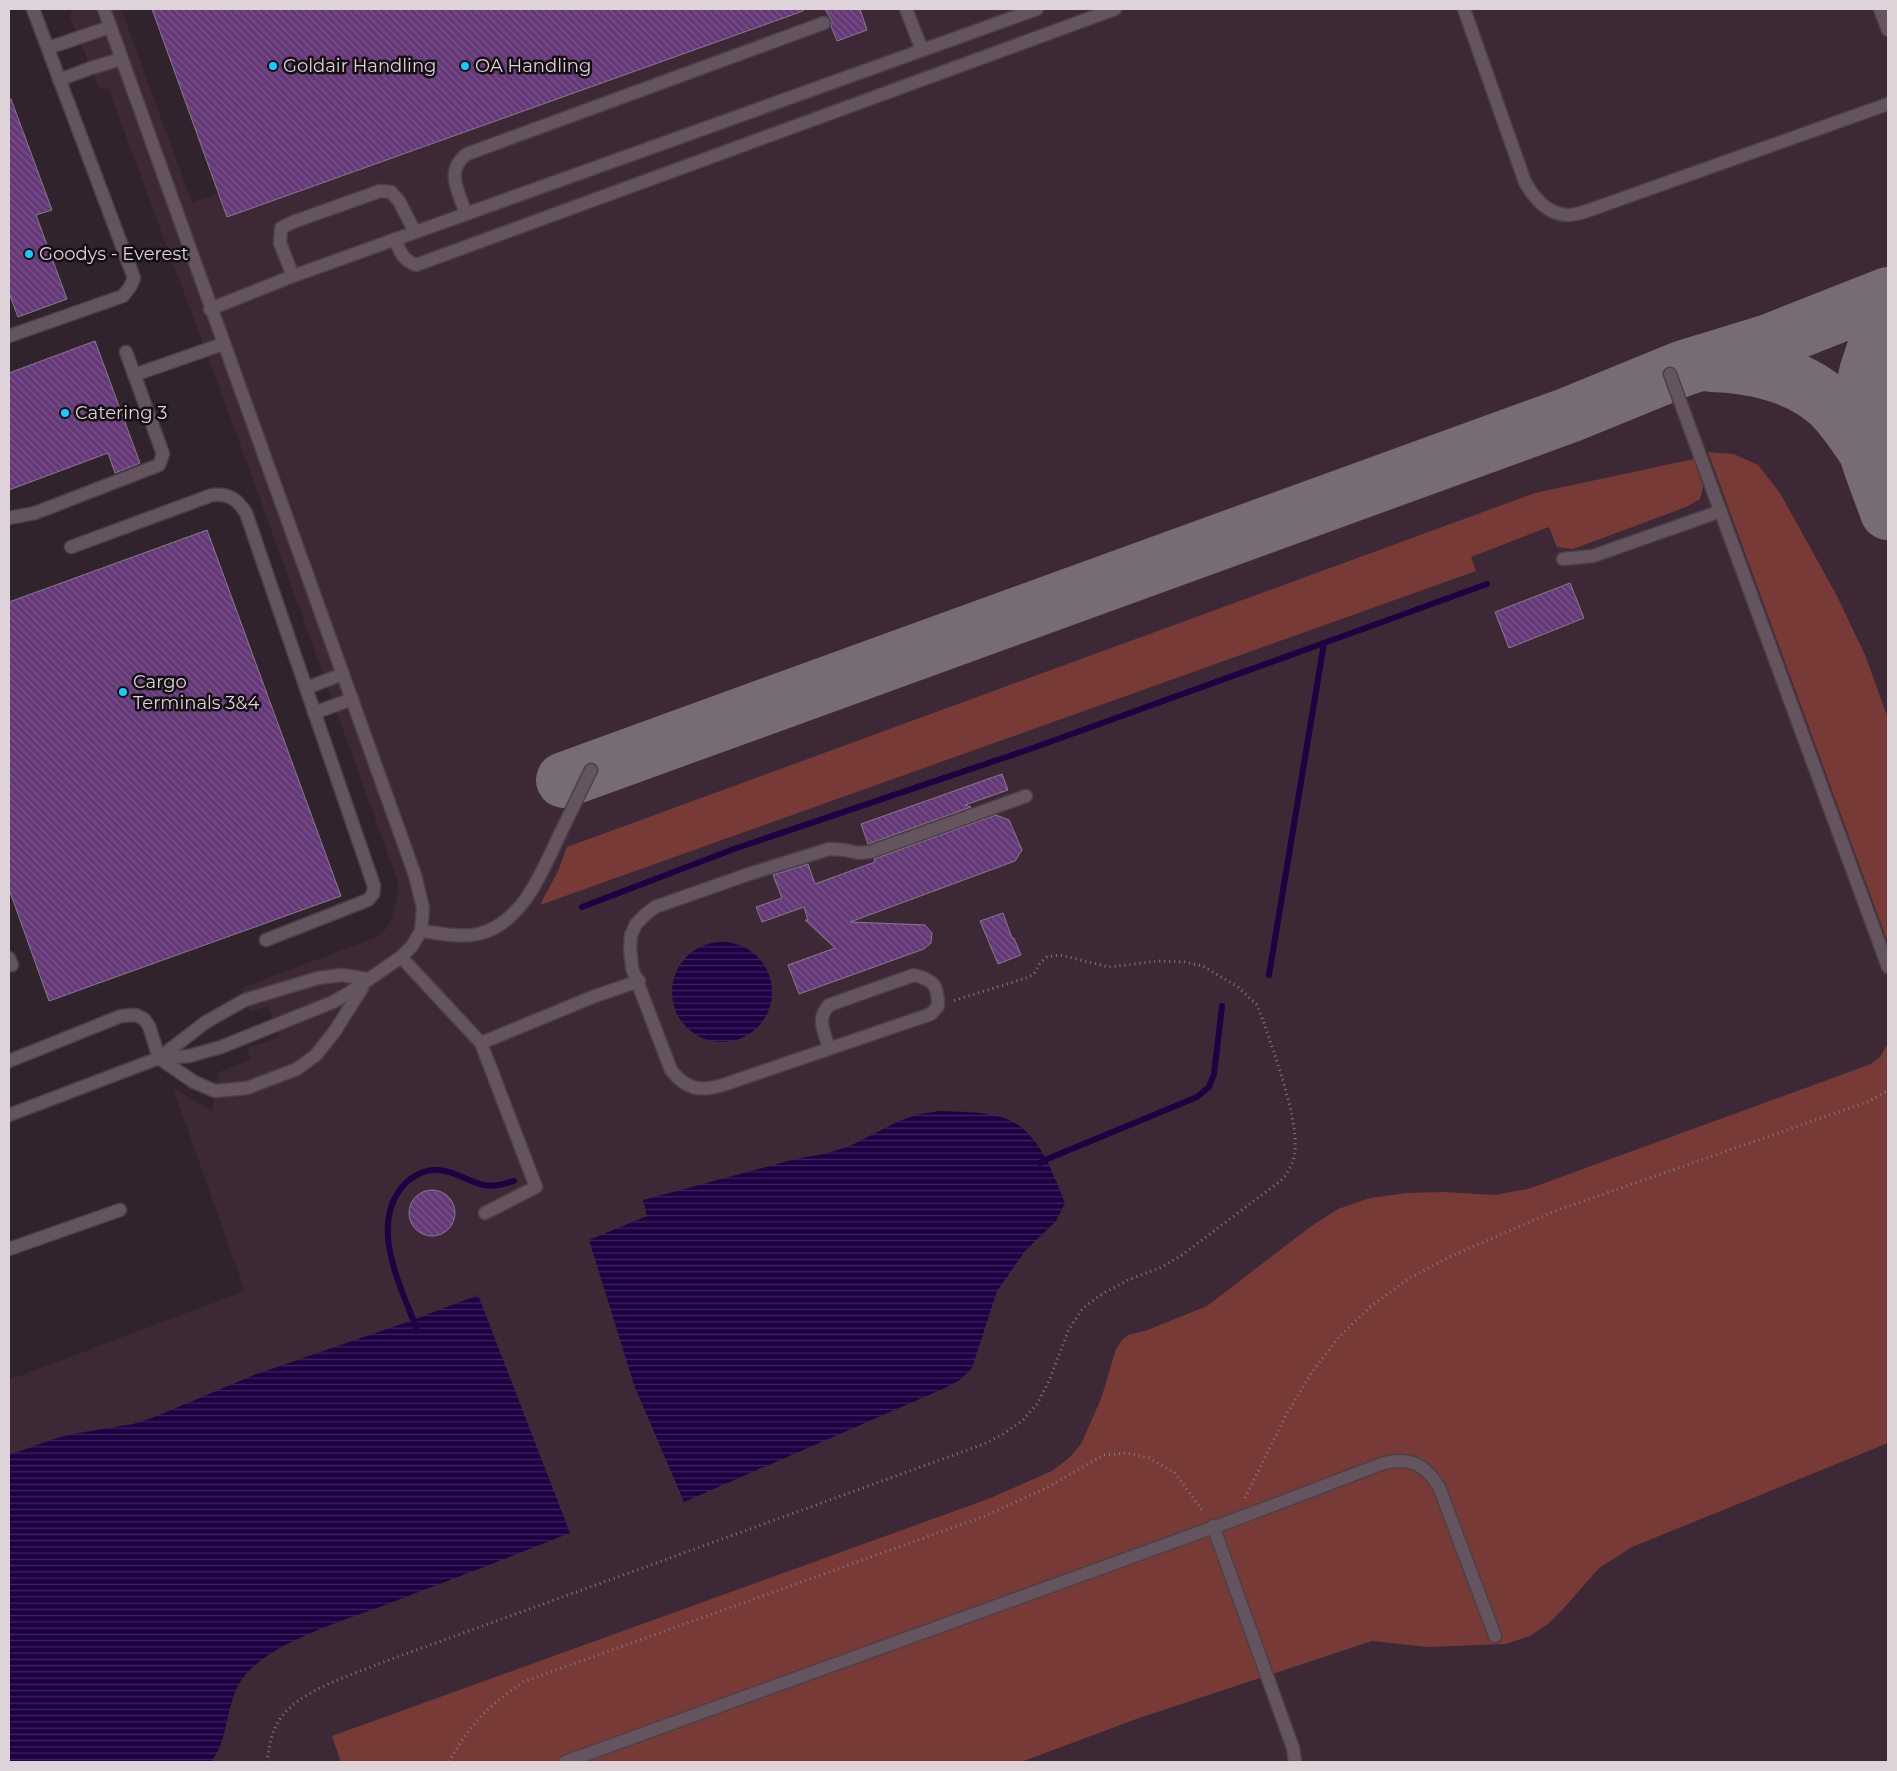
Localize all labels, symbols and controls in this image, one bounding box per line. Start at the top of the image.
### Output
place label: Goldair Handling [283,55,436,77]
place label: OA Handling [475,55,591,77]
marker: Goldair Handling [267,60,279,72]
marker: OA Handling [459,60,471,72]
place label: Goodys - Everest [39,243,189,265]
marker: Goodys - Everest [23,248,35,260]
place label: Catering 3 [75,402,167,424]
marker: Catering 3 [59,407,71,419]
place label: Cargo Terminals 3&4 [133,671,260,714]
marker: Cargo Terminals 3&4 [117,686,129,698]

